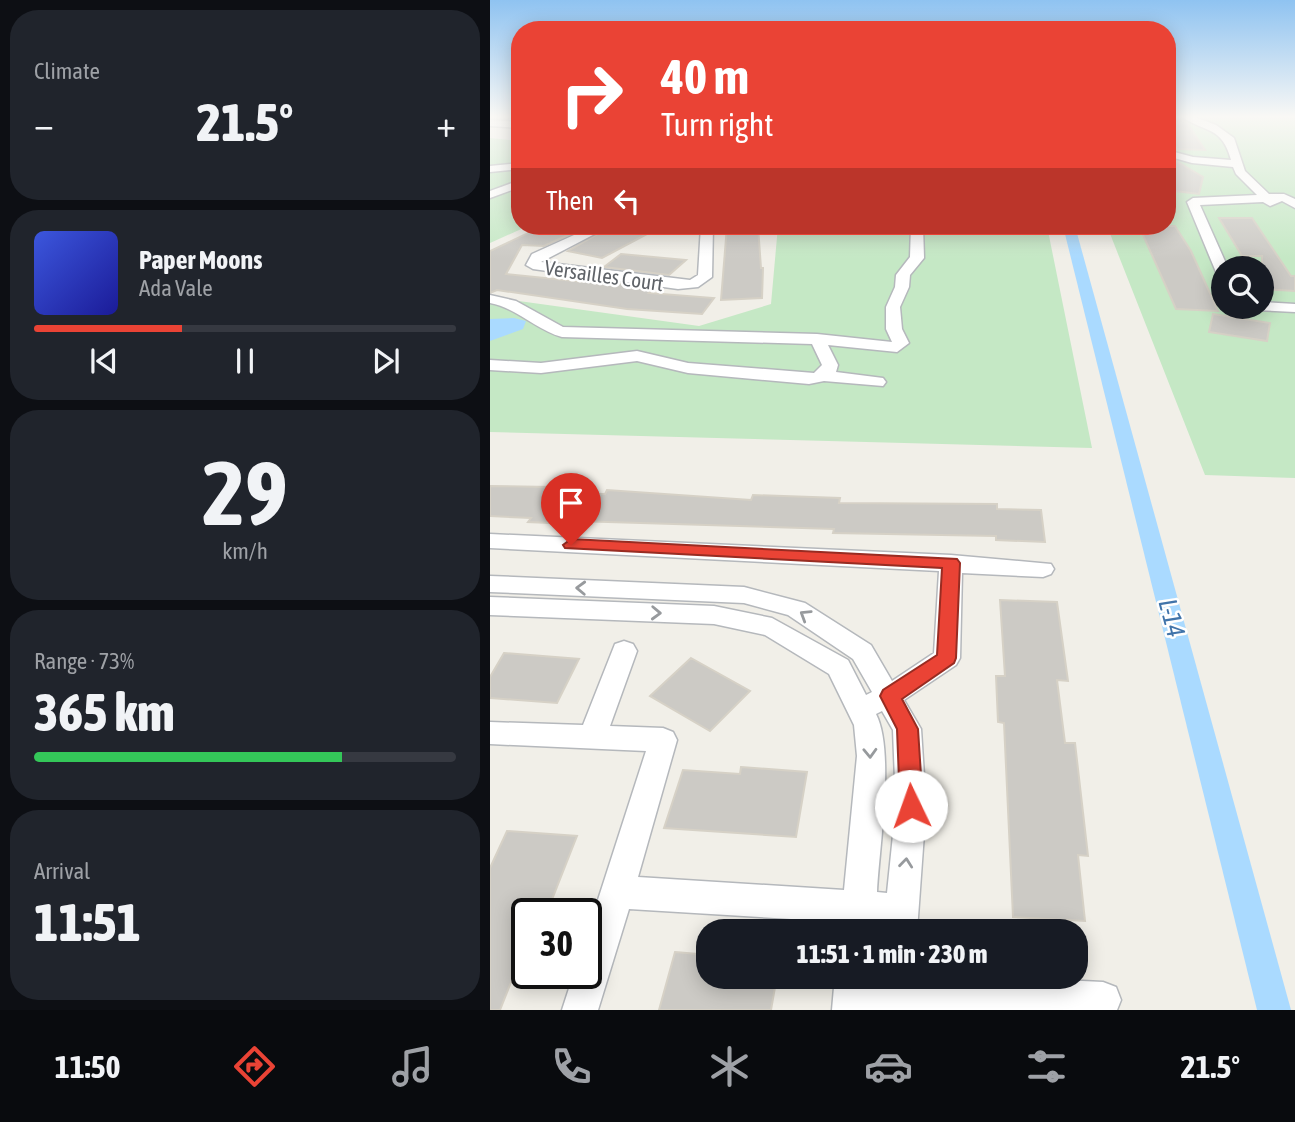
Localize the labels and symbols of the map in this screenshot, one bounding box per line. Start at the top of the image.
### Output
street label: Versailles Court [543,255,665,295]
pin [541,473,601,545]
one-way arrow [576,581,587,596]
water label: L-14 [1153,596,1191,640]
one-way arrow [651,605,662,620]
one-way arrow [800,610,813,623]
one-way arrow [862,748,878,759]
position arrow [874,769,948,843]
one-way arrow [898,857,913,869]
speed limit sign: 30 [511,898,602,989]

